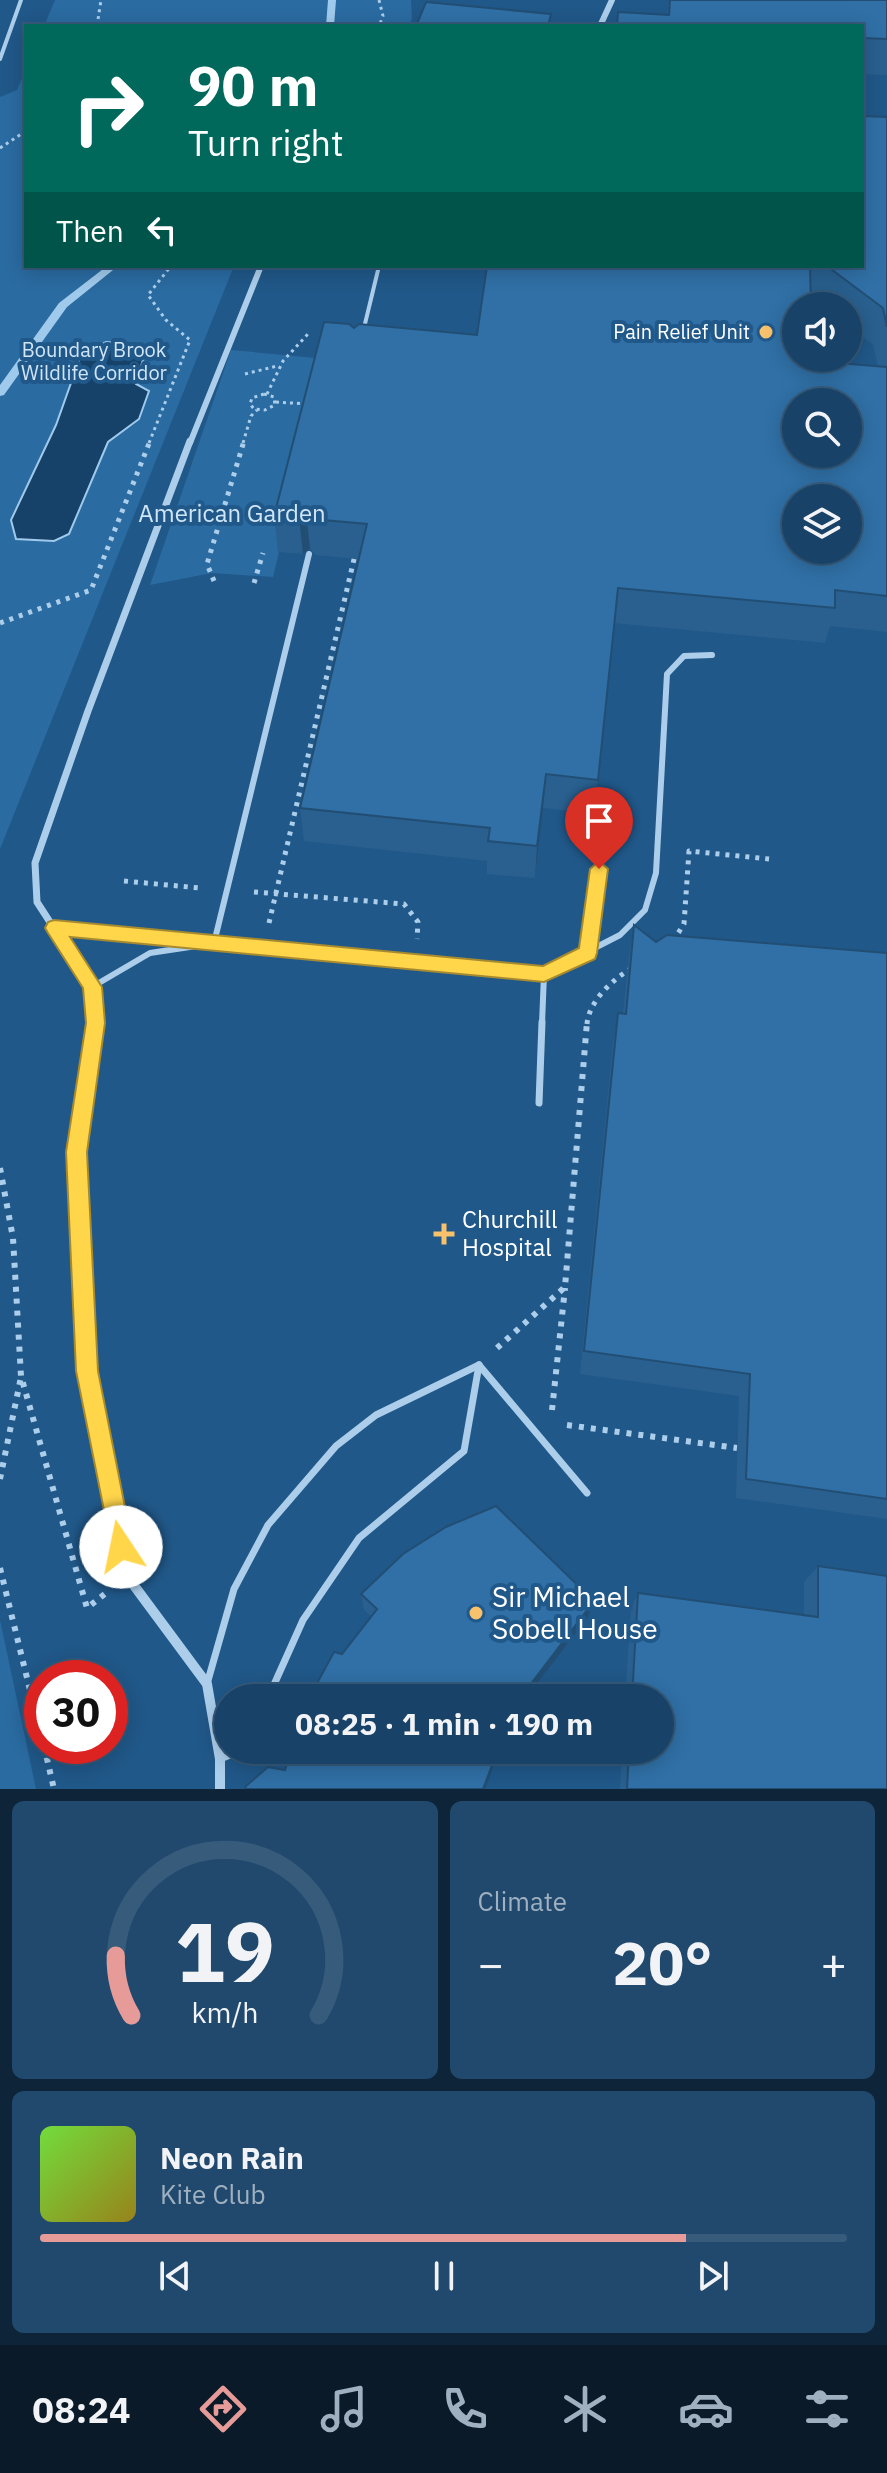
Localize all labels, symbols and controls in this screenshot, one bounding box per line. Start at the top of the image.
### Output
text: 90 m [188,49,318,121]
icon: right [56,56,160,160]
text: Turn right [188,119,344,166]
icon: left [140,208,184,252]
text: Then [56,211,124,250]
map controls [782,292,862,564]
button: sound [782,292,862,372]
place label: Pain Relief Unit [613,318,750,345]
marker: Pain Relief Unit [757,323,775,341]
park label: Boundary Brook Wildlife Corridor [21,336,167,386]
button: search [782,388,862,468]
button: layers [782,484,862,564]
park label: American Garden [138,497,326,529]
pin [565,787,633,869]
icon: arrive [577,799,621,843]
place label: Churchill Hospital [462,1203,558,1263]
marker: Churchill Hospital [433,1223,455,1245]
position arrow [79,1505,163,1589]
place label: Sir Michael Sobell House [492,1578,658,1647]
marker: Sir Michael Sobell House [467,1604,485,1622]
speed limit sign: 30 [24,1660,128,1764]
text: 08:25 · 1 min · 190 m [295,1704,593,1743]
text: Climate [478,1884,567,1918]
text: 19 [175,1897,275,2005]
text: 20° [612,1923,712,2002]
text: − [478,1935,504,1992]
text: + [821,1935,847,1992]
text: km/h [191,1994,258,2031]
text: Neon Rain [160,2138,304,2177]
text: Kite Club [160,2177,265,2211]
icon: previous [153,2254,197,2298]
icon: pause [422,2254,466,2298]
icon: next [691,2254,735,2298]
icon: directions [195,2381,251,2437]
icon: music [316,2381,372,2437]
icon: phone [437,2381,493,2437]
icon: climate [557,2381,613,2437]
icon: car [678,2381,734,2437]
icon: filters [799,2381,855,2437]
text: 08:24 [32,2386,131,2433]

